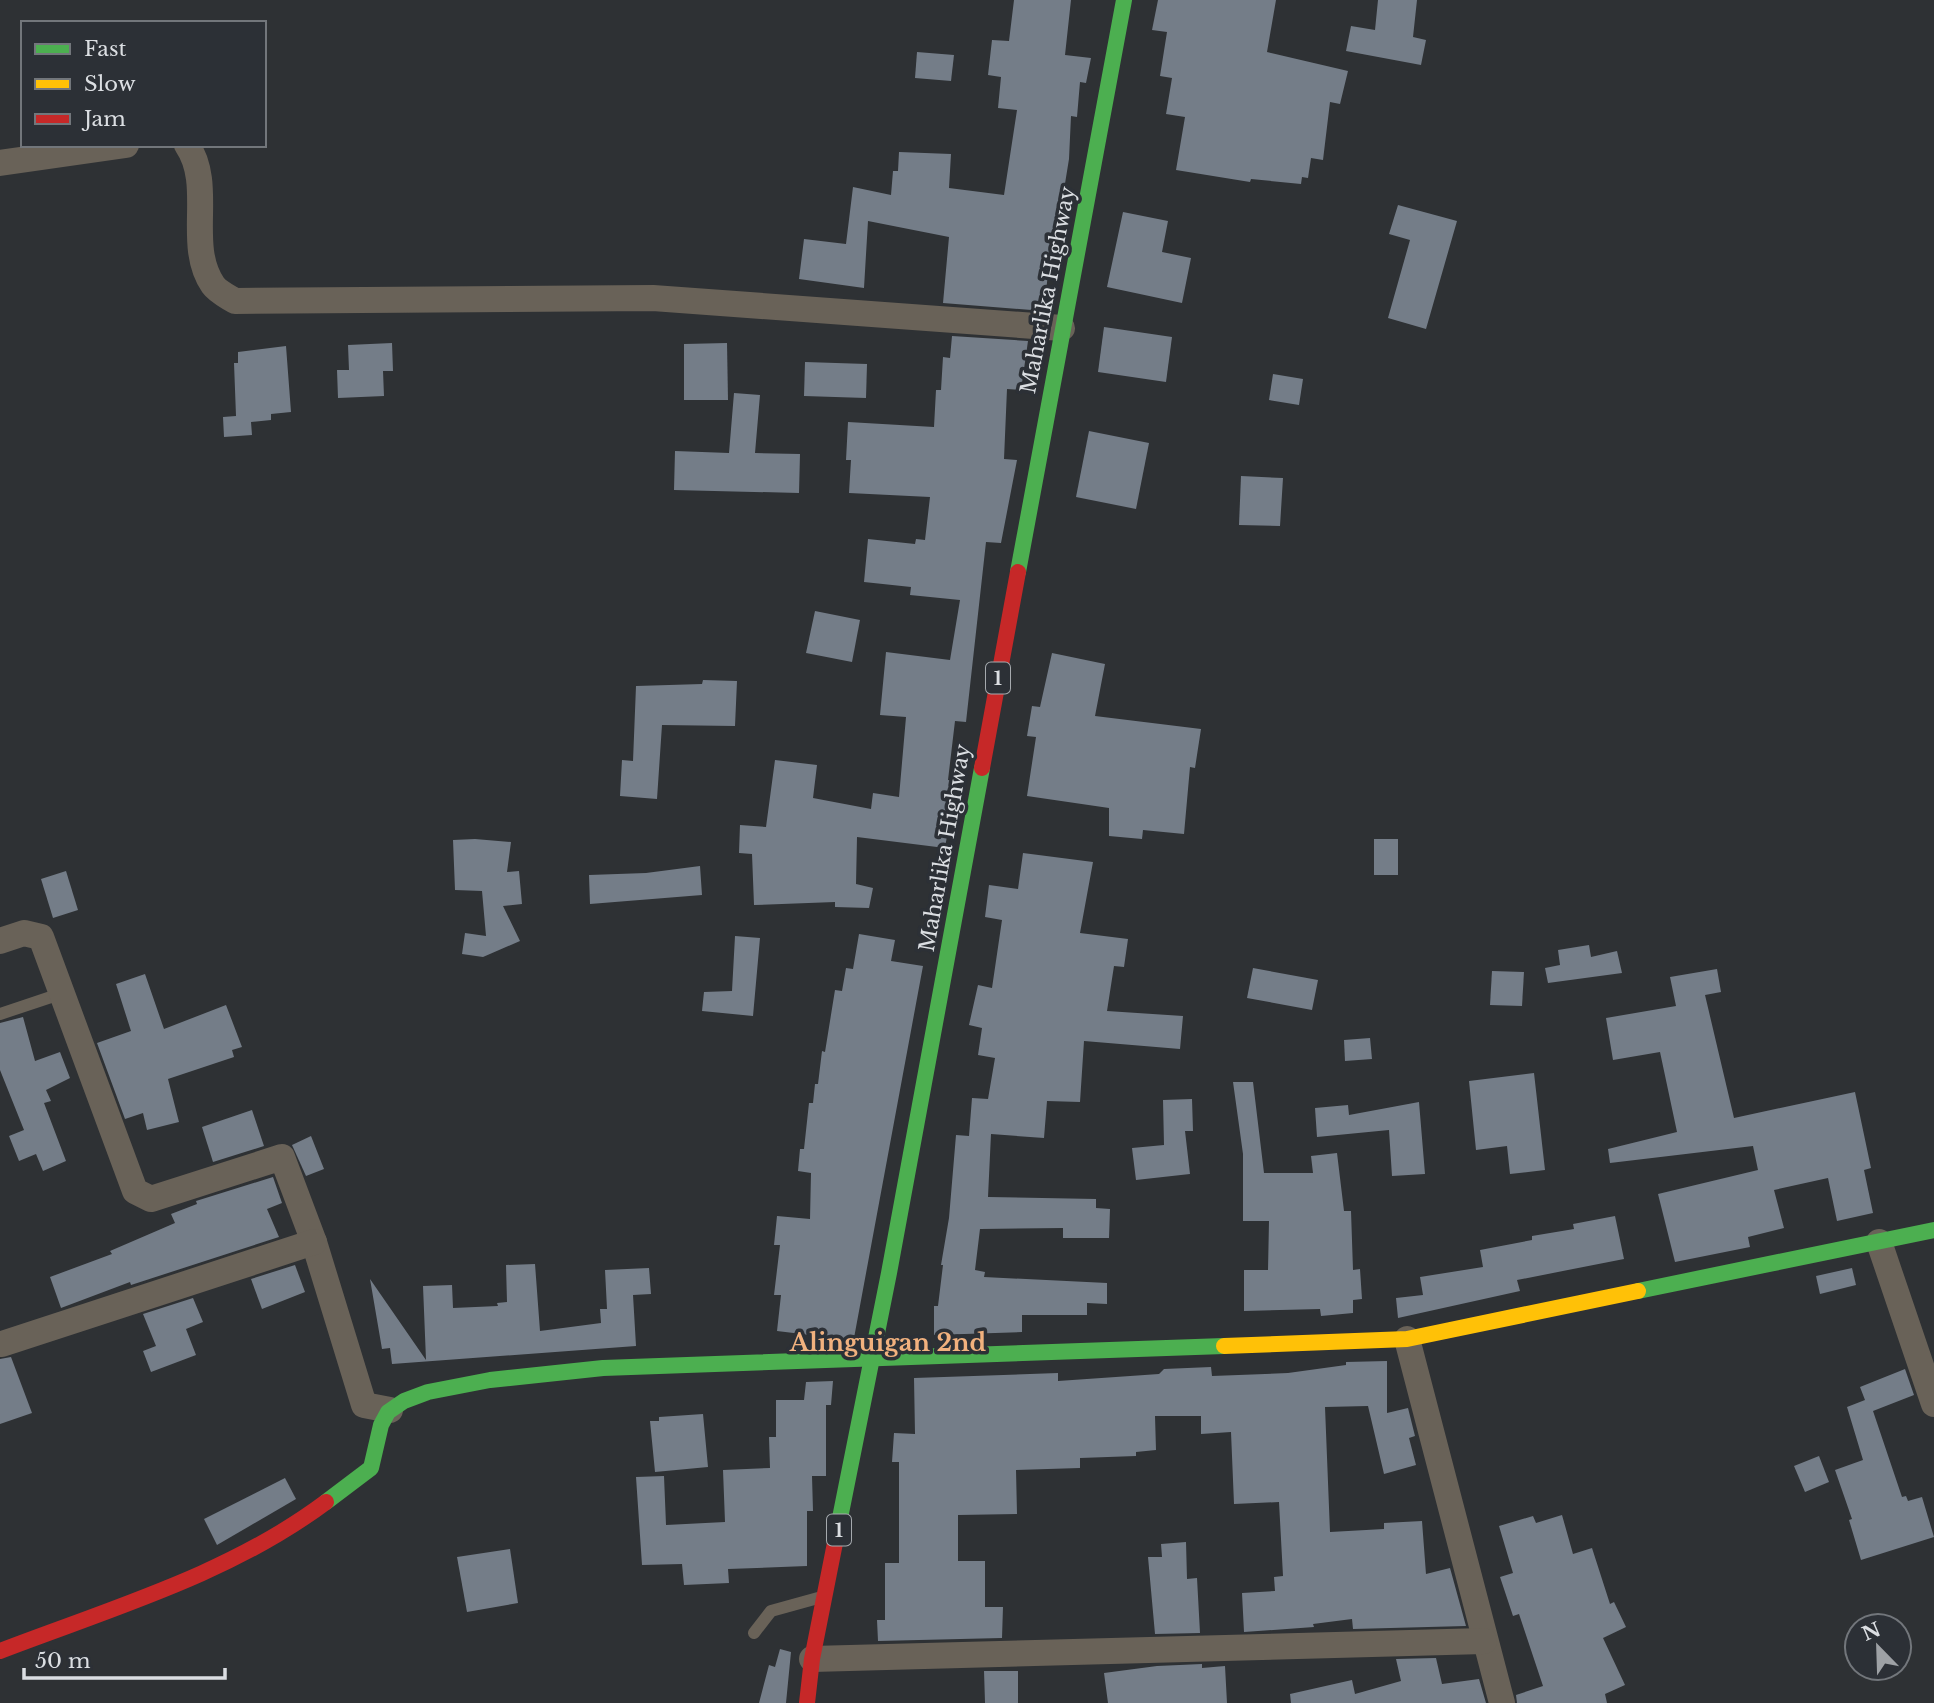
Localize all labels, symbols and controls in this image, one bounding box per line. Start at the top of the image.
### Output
legend [21,21,266,147]
text: Fast [84,36,126,62]
text: Slow [84,71,136,97]
text: Jam [81,106,126,132]
street label: Maharlika Highway [1015,184,1081,396]
road number: 1 [986,663,1010,694]
street label: Maharlika Highway [914,742,976,954]
district label: Alinguigan 2nd [789,1328,987,1357]
road number: 1 [827,1514,851,1546]
north arrow [1843,1612,1913,1682]
text: N [1859,1618,1884,1646]
scale bar [24,1636,226,1680]
text: 50 m [35,1648,91,1674]

